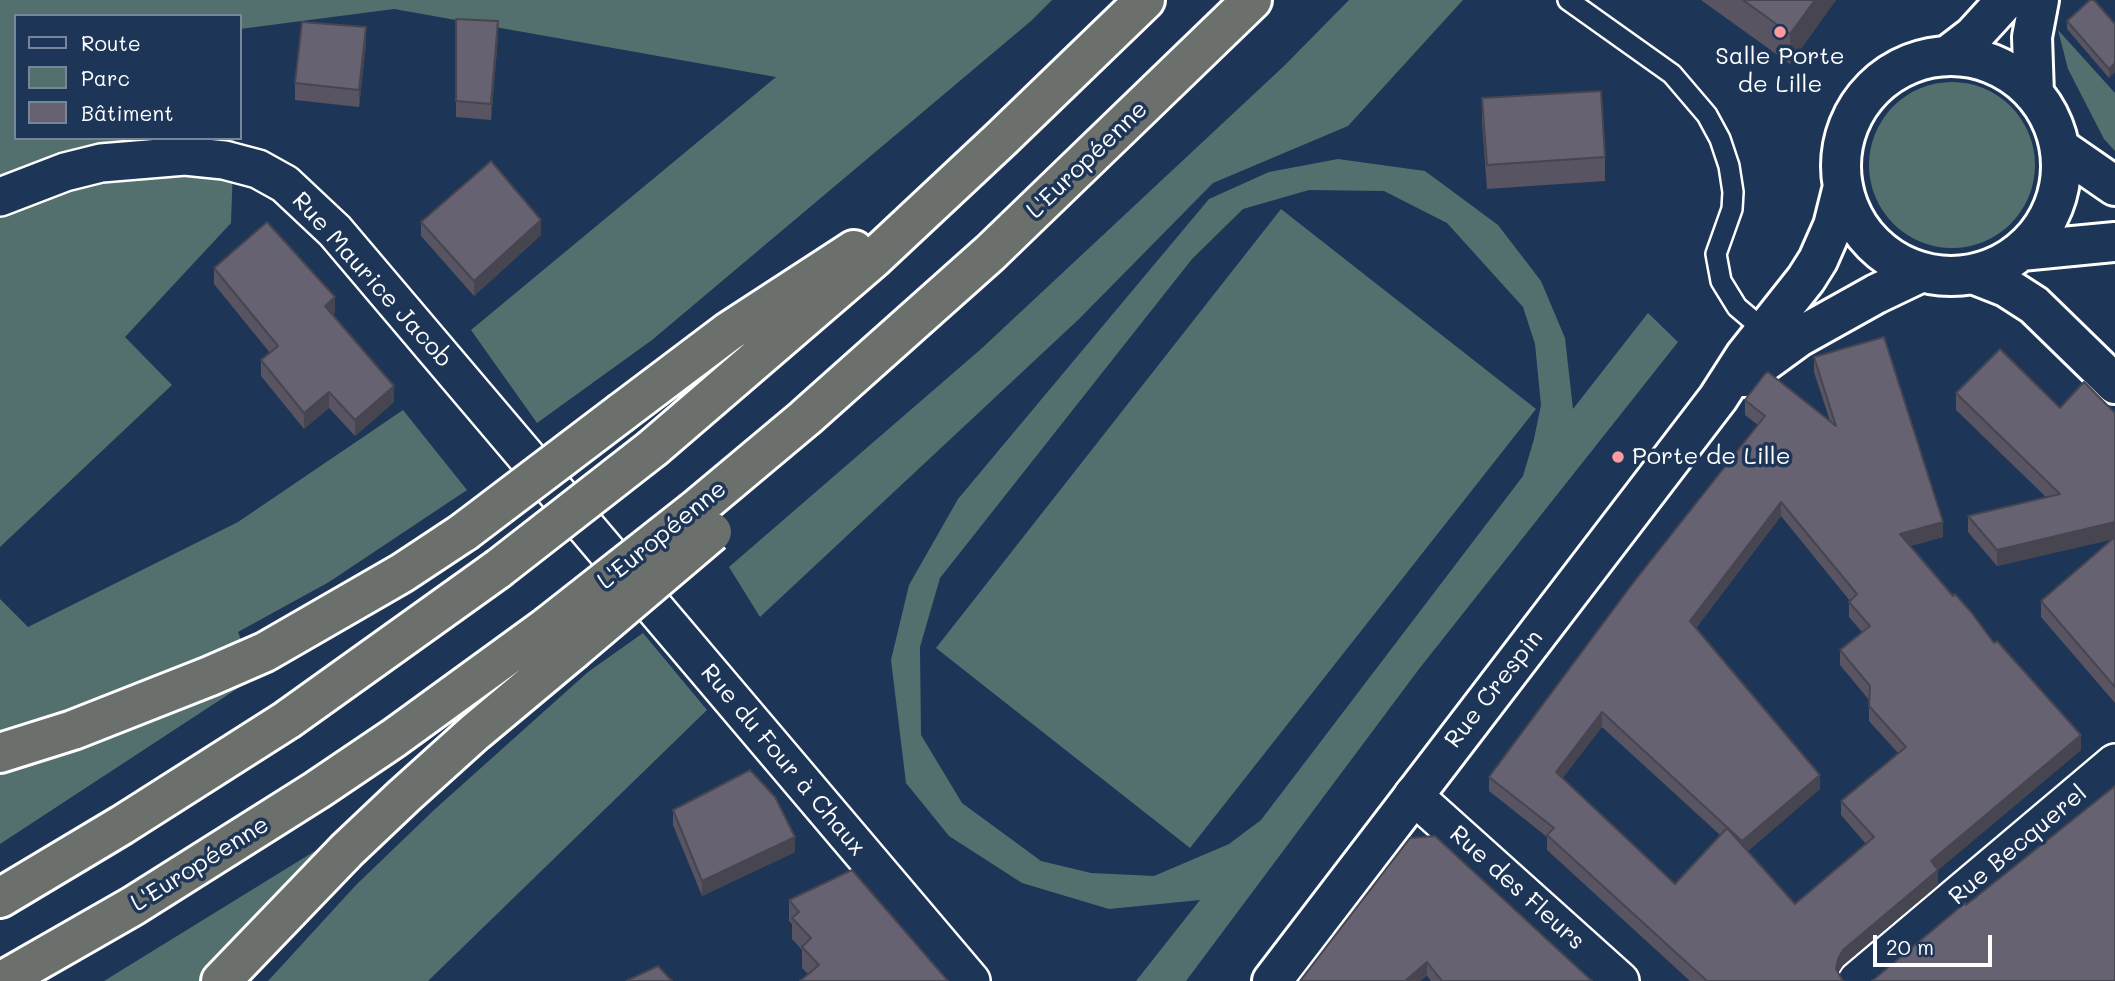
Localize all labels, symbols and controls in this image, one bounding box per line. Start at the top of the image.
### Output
legend [14,14,242,140]
marker: Salle Porte de Lille [1772,24,1788,40]
text: Route [81,29,141,56]
place label: Salle Porte de Lille [1715,43,1845,99]
text: Parc [81,64,130,91]
street label: L'Européenne [1021,95,1153,225]
text: Bâtiment [81,99,173,126]
street label: Rue Maurice Jacob [286,186,458,374]
place label: Porte de Lille [1632,443,1791,471]
marker: Porte de Lille [1610,449,1626,465]
street label: L'Européenne [592,474,732,596]
street label: Rue Crespin [1439,624,1549,754]
street label: Rue du Four à Chaux [694,658,872,862]
street label: Rue Becquerel [1943,779,2093,911]
street label: L'Européenne [126,810,274,918]
street label: Rue des Fleurs [1444,820,1590,956]
scale bar [1877,922,1996,966]
text: 20 m [1886,933,1934,960]

